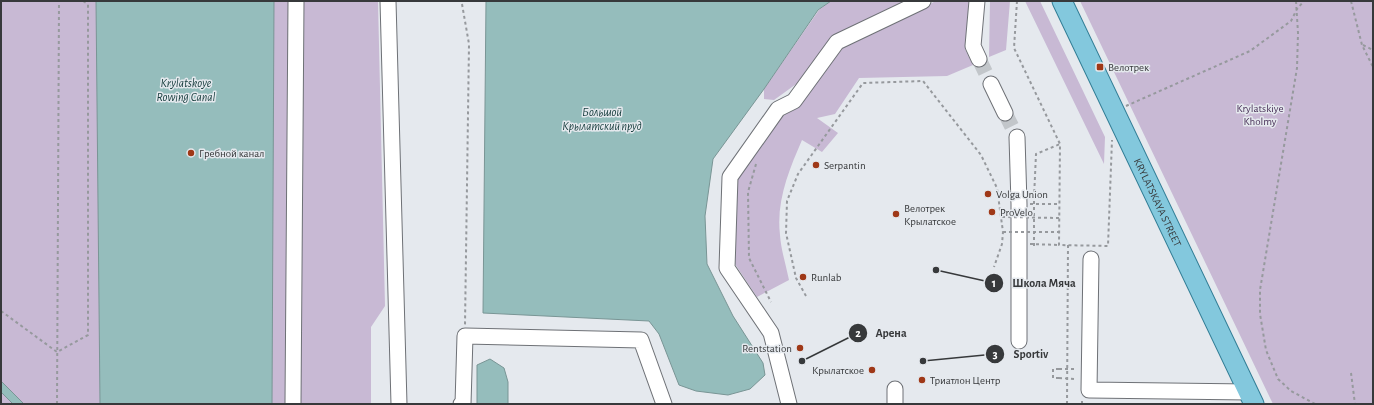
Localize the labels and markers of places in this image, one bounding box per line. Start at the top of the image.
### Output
marker: Велотрек [1095,62,1105,72]
place label: Велотрек [1108,62,1149,73]
marker: Гребной канал [186,148,196,158]
place label: Гребной канал [199,148,265,159]
marker: Serpantin [811,160,821,170]
place label: Serpantin [824,160,866,171]
marker: Volga Union [983,189,993,199]
place label: Volga Union [996,189,1048,200]
place label: Велотрек Крылатское [904,203,956,227]
marker: ProVelo [987,207,997,217]
place label: ProVelo [1000,207,1033,218]
marker: Велотрек Крылатское [891,209,901,219]
callout: Школа Мяча [984,271,1084,295]
marker: Runlab [798,272,808,282]
place label: Runlab [811,272,842,283]
callout: Арена [848,321,915,345]
callout: Sportiv [985,342,1056,366]
place label: Rentstation [742,343,792,354]
marker: Rentstation [795,343,805,353]
place label: Крылатское [812,365,864,376]
marker: Крылатское [867,365,877,375]
marker: Триатлон Центр [917,375,927,385]
place label: Триатлон Центр [930,375,1001,386]

